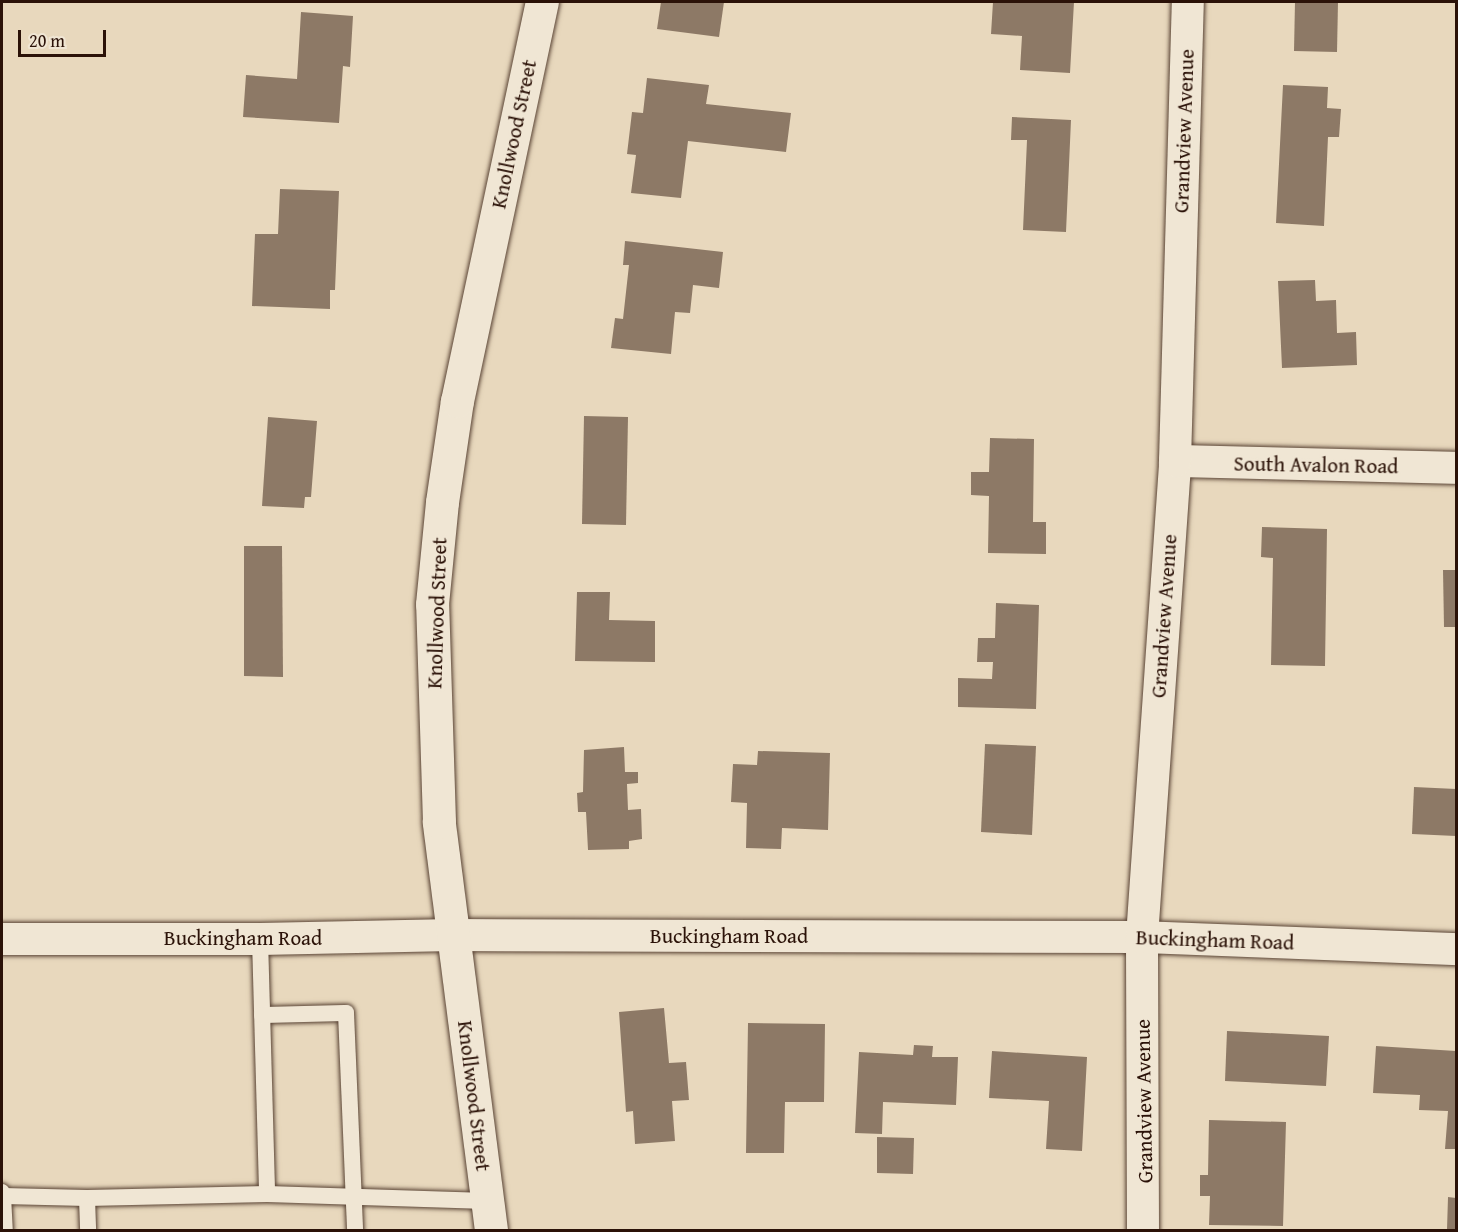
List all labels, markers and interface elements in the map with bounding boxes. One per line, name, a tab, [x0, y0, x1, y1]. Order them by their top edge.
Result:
scale bar	[21, 18, 110, 56]
text: 20 m	[29, 27, 65, 54]
street label: Grandview Avenue	[1169, 49, 1199, 213]
street label: Knollwood Street	[486, 57, 542, 211]
street label: South Avalon Road	[1233, 451, 1399, 479]
street label: Grandview Avenue	[1146, 533, 1182, 699]
street label: Knollwood Street	[422, 537, 452, 689]
street label: Buckingham Road	[650, 923, 808, 949]
street label: Buckingham Road	[164, 925, 322, 951]
street label: Buckingham Road	[1135, 925, 1295, 955]
street label: Knollwood Street	[452, 1019, 496, 1173]
street label: Grandview Avenue	[1130, 1019, 1158, 1183]

